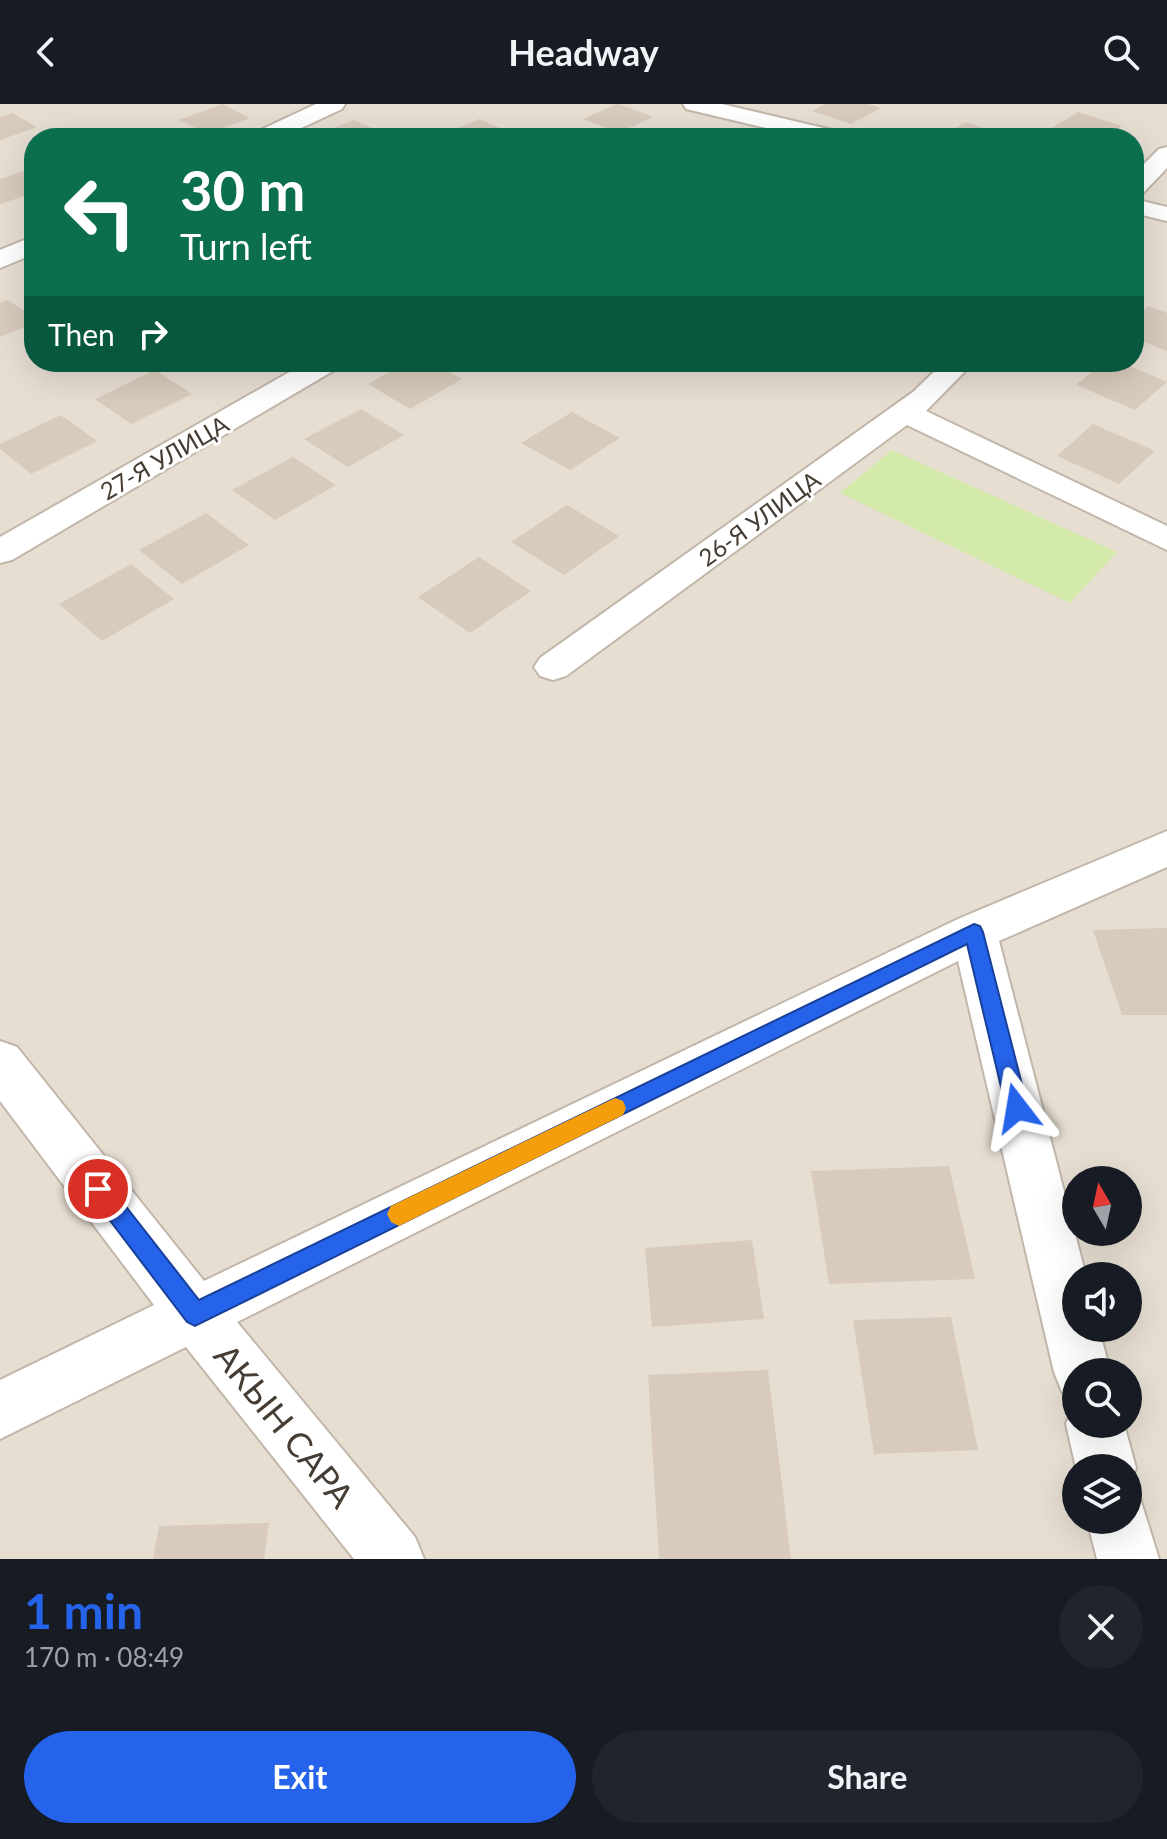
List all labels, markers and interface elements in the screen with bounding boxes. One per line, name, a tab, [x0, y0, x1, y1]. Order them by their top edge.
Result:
icon: back	[24, 30, 68, 74]
text: Headway	[508, 30, 659, 74]
icon: search	[1099, 30, 1143, 74]
text: 30 m	[180, 156, 305, 223]
icon: left	[48, 160, 152, 264]
text: Turn left	[180, 224, 312, 268]
icon: right	[131, 312, 175, 356]
text: Then	[48, 316, 115, 352]
street label: 27-Я УЛИЦА	[95, 408, 234, 505]
street label: 26-Я УЛИЦА	[693, 464, 826, 572]
position arrow	[975, 1066, 1059, 1150]
pin	[64, 1155, 132, 1223]
north arrow	[1062, 1166, 1142, 1246]
map controls	[1062, 1166, 1142, 1534]
icon: arrive	[76, 1167, 120, 1211]
button: sound	[1062, 1262, 1142, 1342]
street label: АКЫН САРА	[207, 1335, 363, 1515]
button: search	[1062, 1358, 1142, 1438]
button: layers	[1062, 1454, 1142, 1534]
text: 1 min	[24, 1582, 143, 1639]
button: close	[1059, 1585, 1143, 1669]
text: 170 m · 08:49	[24, 1641, 184, 1673]
button: Exit	[24, 1731, 576, 1823]
button: Share	[592, 1731, 1143, 1823]

